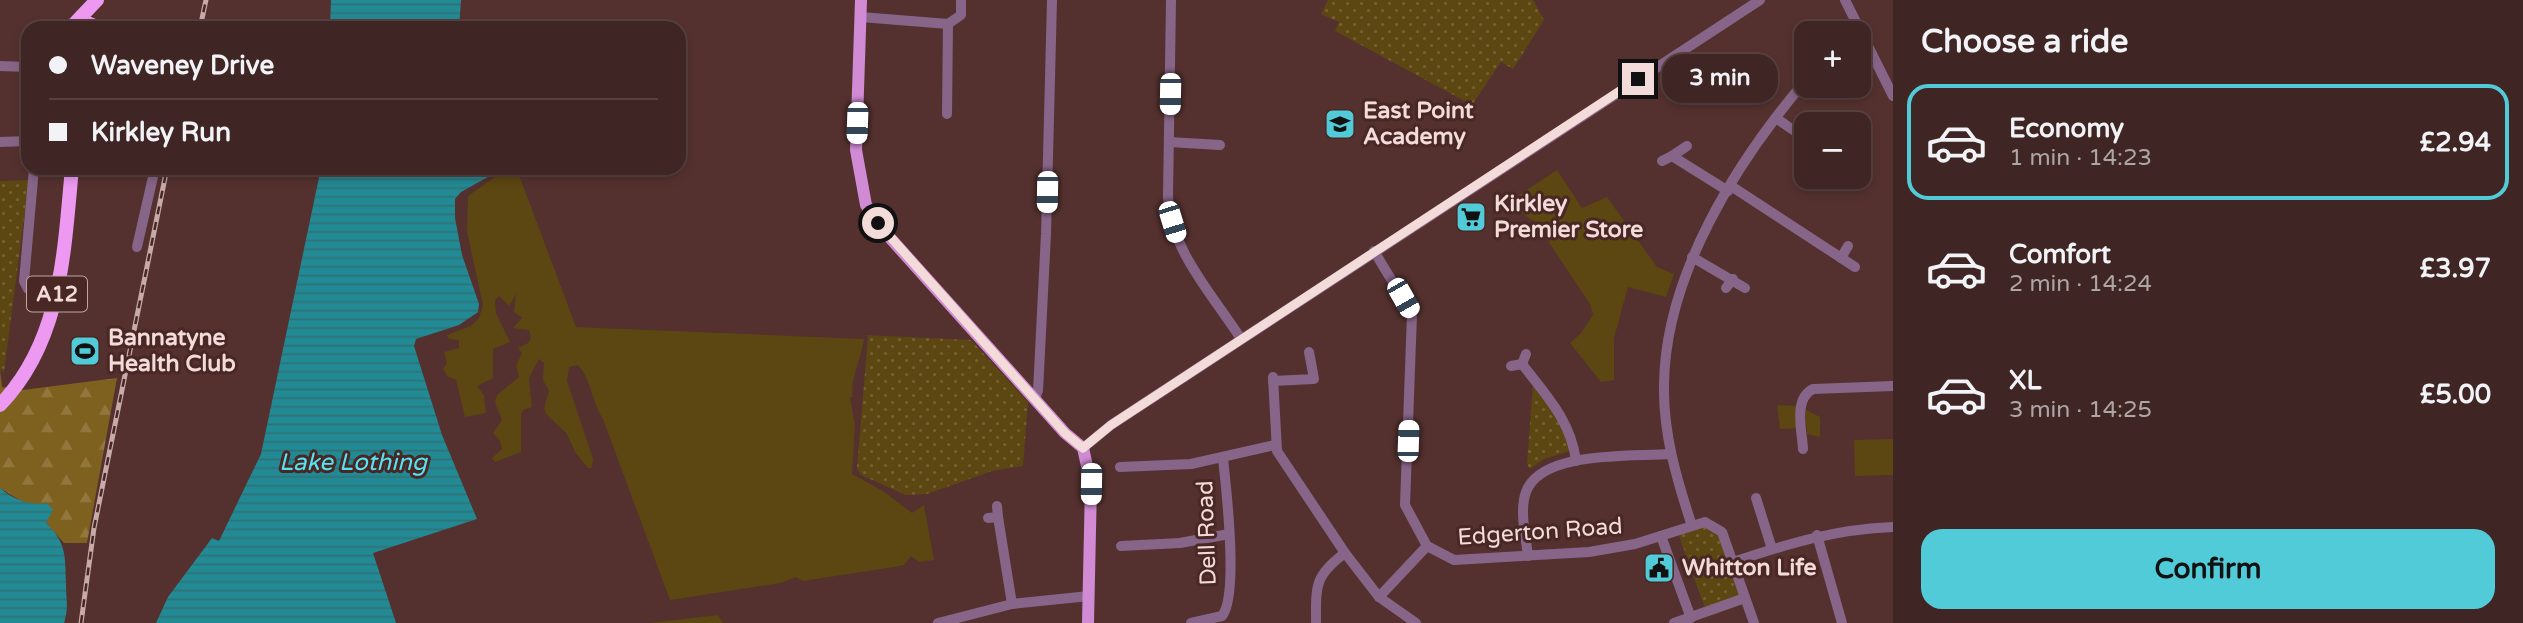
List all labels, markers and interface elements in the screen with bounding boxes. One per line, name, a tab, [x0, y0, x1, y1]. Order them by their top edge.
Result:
map controls	[1794, 21, 1871, 189]
button: +	[1794, 21, 1871, 98]
text: Choose a ride	[1921, 23, 2128, 61]
text: Waveney Drive	[91, 50, 274, 81]
callout: 3 min	[1662, 55, 1778, 104]
route end	[1622, 63, 1654, 95]
text: 3 min	[1689, 64, 1751, 92]
car	[1160, 73, 1181, 115]
place label: East Point Academy	[1363, 97, 1474, 151]
car	[846, 102, 869, 144]
school or university icon: East Point Academy	[1323, 107, 1357, 141]
icon: car	[1925, 111, 1988, 174]
button: −	[1794, 112, 1871, 189]
text: Economy	[2009, 113, 2124, 144]
text: Kirkley Run	[91, 117, 231, 148]
text: £2.94	[2420, 127, 2491, 158]
text: 1 min · 14:23	[2009, 144, 2152, 172]
car	[1037, 171, 1058, 213]
place label: Kirkley Premier Store	[1494, 190, 1643, 244]
car	[1156, 199, 1189, 245]
supermarket icon: Kirkley Premier Store	[1454, 200, 1488, 234]
route start	[862, 207, 894, 239]
icon: car	[1925, 237, 1988, 300]
text: Comfort	[2009, 239, 2111, 270]
text: £3.97	[2420, 253, 2491, 284]
text: 2 min · 14:24	[2009, 270, 2152, 298]
car	[1384, 275, 1423, 321]
road number: A12	[27, 276, 87, 312]
place label: Bannatyne Health Club	[108, 324, 236, 378]
sports icon: Bannatyne Health Club	[68, 334, 102, 368]
icon: car	[1925, 363, 1988, 426]
text: XL	[2009, 365, 2041, 396]
text: £5.00	[2420, 379, 2491, 410]
text: 3 min · 14:25	[2009, 396, 2152, 424]
car	[1397, 420, 1420, 462]
water label: Lake Lothing	[279, 448, 429, 477]
car	[1081, 463, 1102, 505]
street label: Dell Road	[1191, 480, 1223, 586]
street label: Edgerton Road	[1456, 512, 1624, 552]
button: Confirm	[1921, 529, 2495, 609]
public building icon: Whitton Life	[1642, 551, 1676, 585]
place label: Whitton Life	[1682, 554, 1816, 582]

